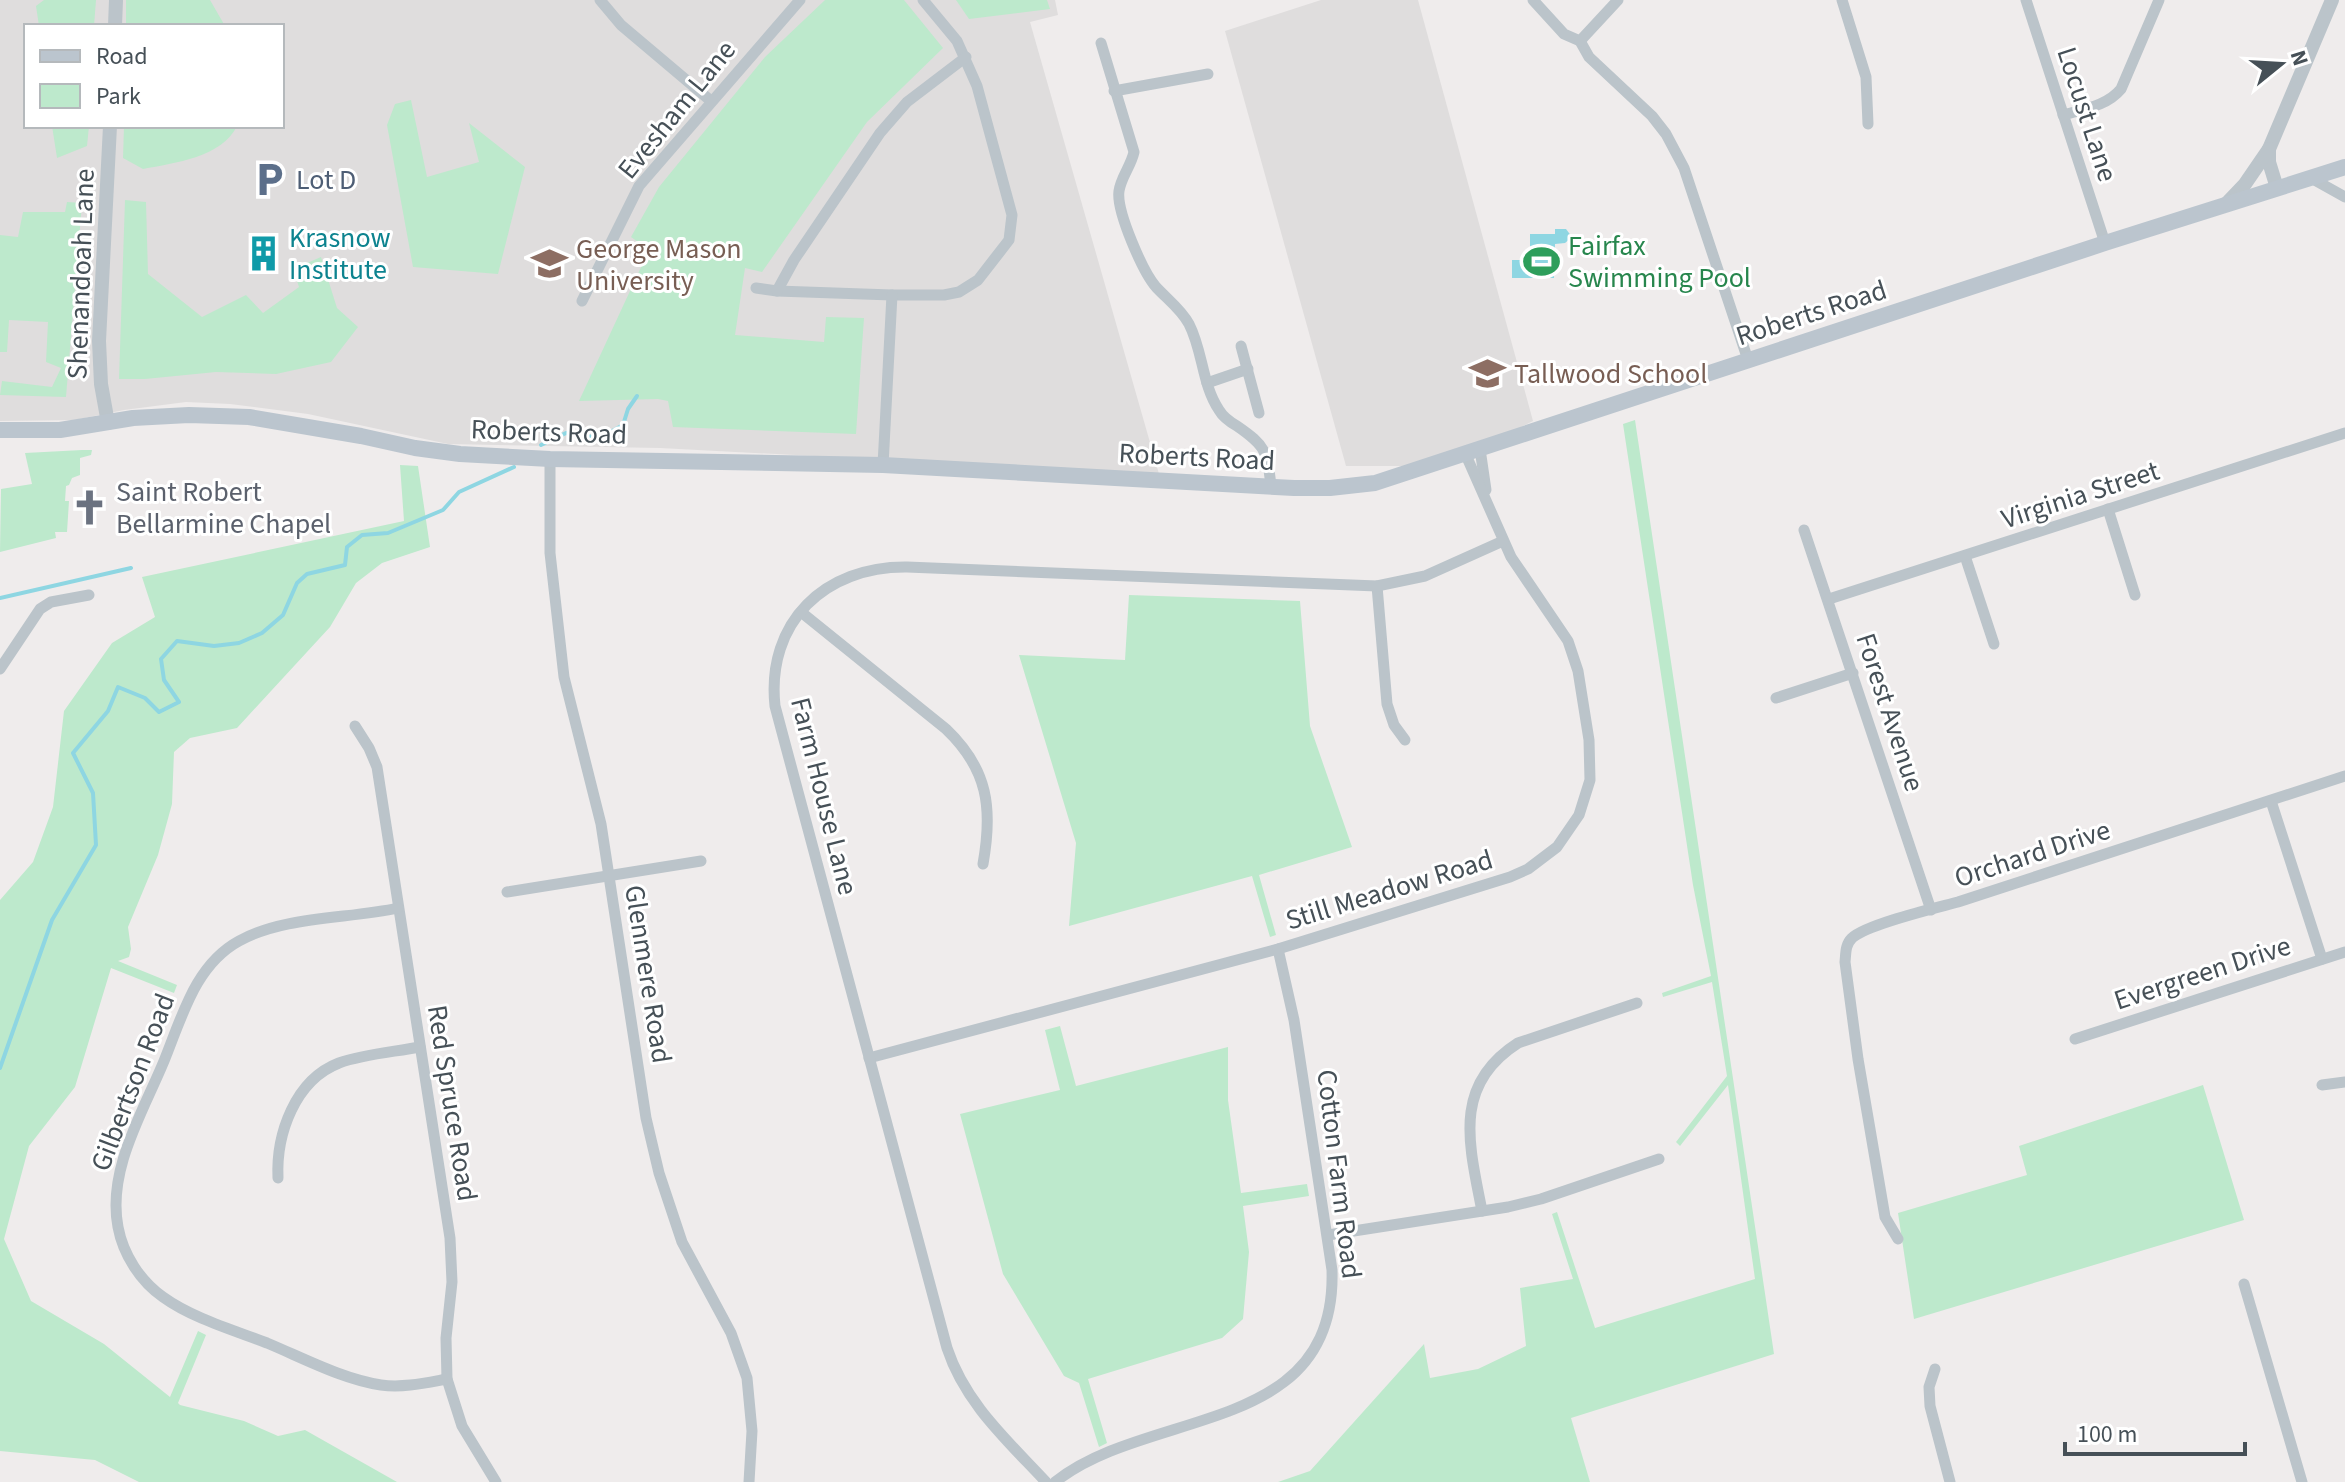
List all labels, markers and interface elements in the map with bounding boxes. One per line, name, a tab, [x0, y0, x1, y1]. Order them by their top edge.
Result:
legend	[24, 24, 284, 128]
north arrow	[2241, 24, 2321, 104]
street label: Evesham Lane	[608, 32, 745, 188]
text: Road	[96, 39, 148, 74]
street label: Locust Lane	[2046, 42, 2128, 187]
text: N	[2282, 46, 2317, 70]
text: Park	[96, 79, 141, 114]
parking icon: Lot D	[251, 160, 289, 198]
place label: Lot D	[296, 160, 356, 200]
street label: Shenandoah Lane	[57, 168, 105, 380]
place label: Krasnow Institute	[289, 218, 391, 290]
place label: Fairfax Swimming Pool	[1568, 226, 1751, 298]
place label: George Mason University	[576, 229, 742, 301]
building icon: Krasnow Institute	[244, 234, 282, 272]
sports icon: Fairfax Swimming Pool	[1523, 242, 1561, 280]
school or university icon: George Mason University	[531, 245, 569, 283]
street label: Roberts Road	[1731, 270, 1892, 356]
school or university icon: Tallwood School	[1469, 354, 1507, 392]
place label: Tallwood School	[1514, 354, 1707, 394]
street label: Roberts Road	[470, 409, 628, 455]
street label: Roberts Road	[1118, 433, 1276, 481]
street label: Virginia Street	[1996, 450, 2165, 539]
place label: Saint Robert Bellarmine Chapel	[116, 472, 331, 544]
church icon: Saint Robert Bellarmine Chapel	[71, 488, 109, 526]
street label: Forest Avenue	[1846, 628, 1934, 797]
street label: Farm House Lane	[780, 693, 868, 899]
street label: Orchard Drive	[1949, 810, 2115, 898]
street label: Still Meadow Road	[1281, 839, 1498, 941]
street label: Glenmere Road	[614, 882, 682, 1066]
street label: Evergreen Drive	[2109, 926, 2296, 1020]
street label: Gilbertson Road	[81, 988, 185, 1177]
street label: Red Spruce Road	[417, 1002, 487, 1204]
street label: Cotton Farm Road	[1306, 1067, 1372, 1281]
scale bar	[2065, 1406, 2245, 1456]
text: 100 m	[2077, 1417, 2137, 1452]

